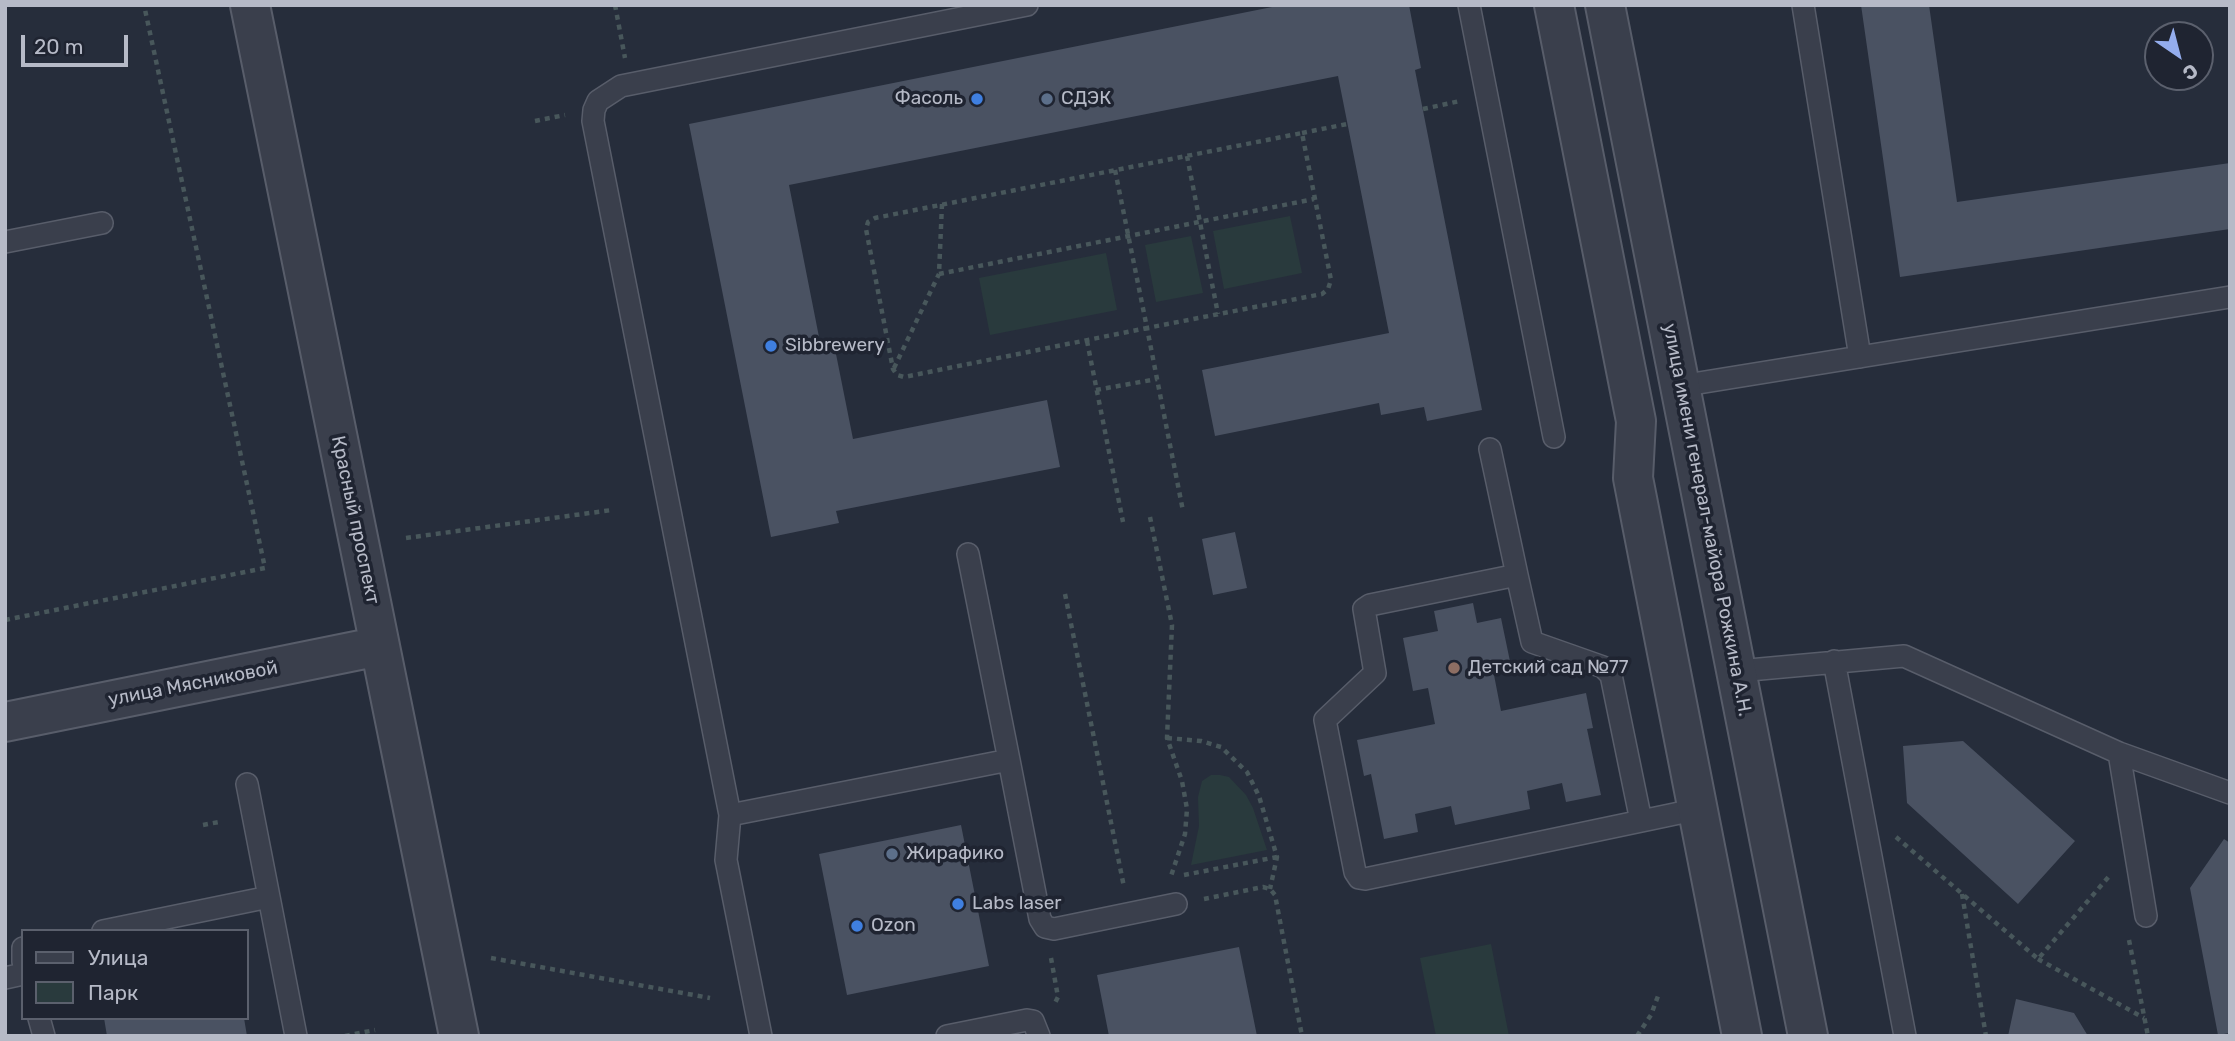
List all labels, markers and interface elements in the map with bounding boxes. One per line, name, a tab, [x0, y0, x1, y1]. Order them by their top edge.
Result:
scale bar	[24, 21, 131, 65]
north arrow	[2144, 21, 2214, 91]
text: 20 m	[34, 34, 83, 59]
text: С	[2178, 59, 2202, 85]
place label: Фасоль	[894, 88, 963, 110]
place label: СДЭК	[1061, 88, 1111, 110]
marker: Фасоль	[969, 91, 985, 107]
marker: СДЭК	[1039, 91, 1055, 107]
street label: улица имени генерал-майора Рожкина А.Н.	[1658, 322, 1756, 718]
place label: Sibbrewery	[785, 335, 885, 357]
marker: Sibbrewery	[763, 338, 779, 354]
street label: Красный проспект	[326, 434, 384, 606]
street label: улица Мясниковой	[106, 656, 280, 712]
place label: Детский сад №77	[1468, 657, 1628, 679]
marker: Детский сад №77	[1446, 660, 1462, 676]
place label: Жирафико	[906, 843, 1004, 865]
marker: Жирафико	[884, 846, 900, 862]
place label: Labs laser	[972, 893, 1061, 915]
marker: Labs laser	[950, 896, 966, 912]
place label: Ozon	[871, 915, 916, 937]
marker: Ozon	[849, 918, 865, 934]
legend	[21, 929, 248, 1020]
text: Улица	[88, 945, 148, 970]
text: Парк	[88, 980, 138, 1005]

